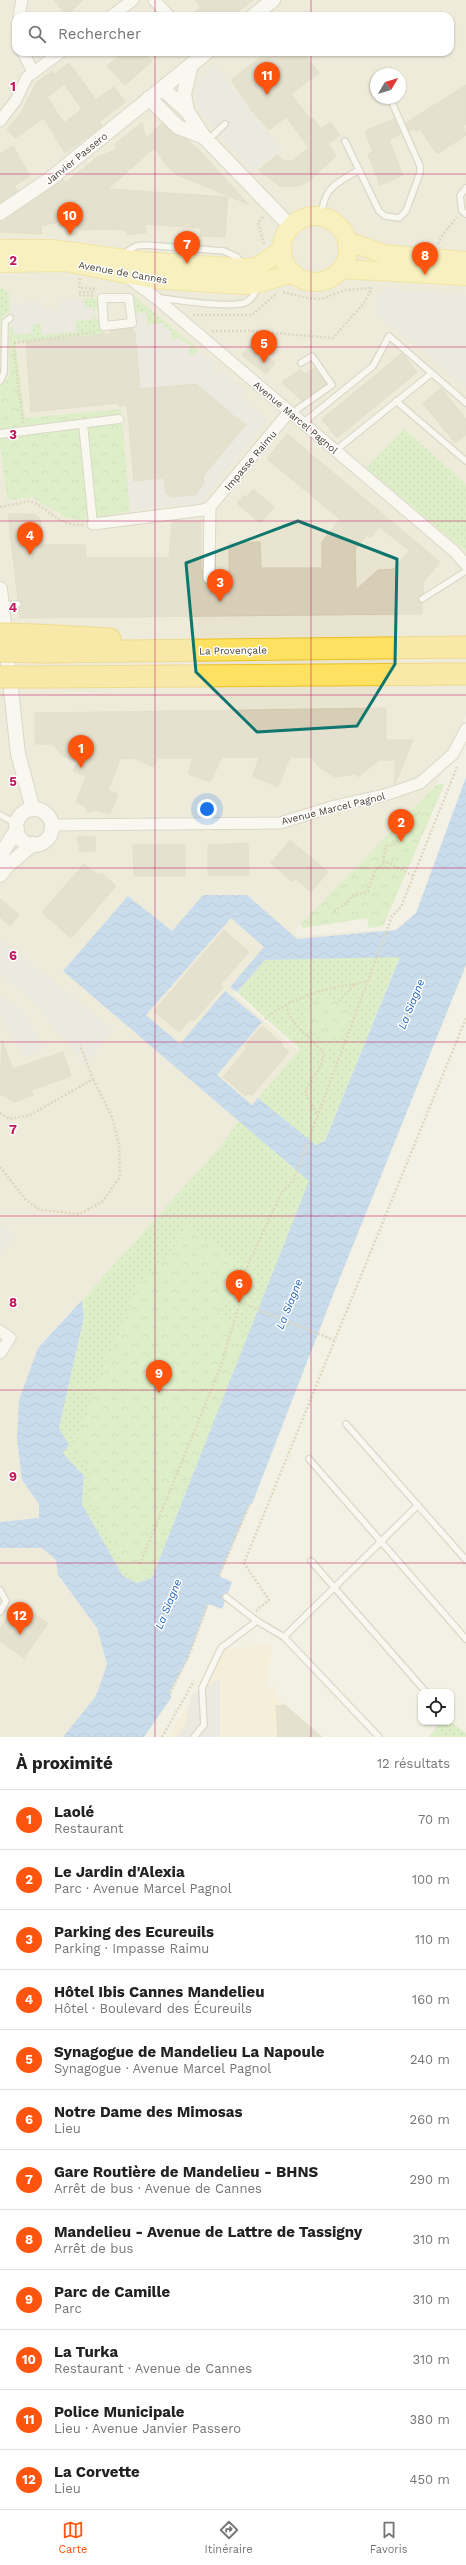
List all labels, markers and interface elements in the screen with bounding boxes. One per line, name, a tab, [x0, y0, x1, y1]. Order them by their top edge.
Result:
search box	[12, 12, 454, 56]
icon: search	[26, 23, 48, 45]
text: Rechercher	[58, 25, 141, 43]
pin: 11	[254, 62, 280, 95]
north arrow	[370, 68, 406, 104]
text: 1	[10, 79, 16, 94]
street label: Janvier Passero	[43, 130, 109, 187]
pin: 10	[57, 202, 83, 235]
pin: 7	[174, 231, 200, 264]
pin: 8	[412, 242, 438, 275]
text: 2	[9, 253, 17, 268]
street label: Avenue de Cannes	[78, 259, 168, 286]
pin: 5	[251, 330, 277, 363]
street label: Avenue Marcel Pagnol	[251, 379, 340, 456]
text: 3	[9, 427, 17, 442]
street label: Impasse Raimu	[222, 428, 279, 492]
pin: 4	[17, 522, 43, 555]
pin: 3	[207, 569, 233, 602]
text: 4	[9, 600, 18, 615]
street label: La Provençale	[199, 644, 267, 657]
pin: 1	[68, 735, 94, 768]
text: 5	[9, 774, 17, 789]
street label: Avenue Marcel Pagnol	[280, 790, 386, 827]
your location	[197, 799, 217, 819]
pin: 2	[388, 809, 414, 842]
text: 6	[9, 948, 17, 963]
water label: La Siagne	[396, 977, 427, 1031]
text: 7	[9, 1122, 17, 1137]
pin: 6	[226, 1270, 252, 1303]
water label: La Siagne	[274, 1277, 305, 1331]
text: 8	[9, 1295, 17, 1310]
pin: 9	[146, 1360, 172, 1393]
text: 9	[9, 1469, 17, 1484]
water label: La Siagne	[153, 1577, 184, 1631]
pin: 12	[7, 1602, 33, 1635]
map controls	[418, 1689, 454, 1725]
button: locate	[418, 1689, 454, 1725]
text: À proximité	[16, 1753, 113, 1773]
text: 12 résultats	[377, 1756, 450, 1771]
text: Laolé	[54, 1803, 94, 1821]
text: 1	[26, 1812, 32, 1827]
text: 70 m	[418, 1812, 450, 1827]
text: Restaurant	[54, 1821, 124, 1836]
text: Le Jardin d'Alexia	[54, 1863, 185, 1881]
text: 2	[25, 1872, 33, 1887]
text: 100 m	[412, 1872, 450, 1887]
text: Parc · Avenue Marcel Pagnol	[54, 1881, 232, 1896]
text: Parking des Ecureuils	[54, 1923, 214, 1941]
text: 3	[25, 1932, 33, 1947]
text: 110 m	[415, 1932, 450, 1947]
text: Parking · Impasse Raimu	[54, 1941, 209, 1956]
text: Hôtel Ibis Cannes Mandelieu	[54, 1983, 264, 2001]
text: 4	[25, 1992, 33, 2007]
text: 160 m	[412, 1992, 450, 2007]
text: Hôtel · Boulevard des Écureuils	[54, 2001, 252, 2016]
text: Synagogue de Mandelieu La Napoule	[54, 2043, 324, 2061]
text: 5	[25, 2052, 33, 2067]
text: 240 m	[410, 2052, 450, 2067]
text: Synagogue · Avenue Marcel Pagnol	[54, 2061, 271, 2076]
text: Notre Dame des Mimosas	[54, 2103, 243, 2121]
text: 6	[25, 2112, 33, 2127]
text: 260 m	[410, 2112, 450, 2127]
text: Lieu	[54, 2121, 81, 2136]
text: Gare Routière de Mandelieu - BHNS	[54, 2163, 318, 2181]
text: 7	[25, 2172, 33, 2187]
text: 290 m	[409, 2172, 450, 2187]
text: Arrêt de bus · Avenue de Cannes	[54, 2181, 262, 2196]
text: Mandelieu - Avenue de Lattre de Tassigny	[54, 2223, 362, 2241]
text: 8	[25, 2232, 33, 2247]
text: 310 m	[412, 2232, 450, 2247]
text: Arrêt de bus	[54, 2241, 133, 2256]
text: Parc de Camille	[54, 2283, 170, 2301]
text: 9	[25, 2292, 33, 2307]
text: 310 m	[412, 2292, 450, 2307]
text: Parc	[54, 2301, 82, 2316]
text: La Turka	[54, 2343, 118, 2361]
text: 10	[22, 2352, 36, 2367]
text: 310 m	[412, 2352, 450, 2367]
text: Restaurant · Avenue de Cannes	[54, 2361, 252, 2376]
text: Police Municipale	[54, 2403, 185, 2421]
text: 11	[23, 2412, 35, 2427]
text: 380 m	[410, 2412, 450, 2427]
text: Lieu · Avenue Janvier Passero	[54, 2421, 241, 2436]
text: La Corvette	[54, 2463, 140, 2481]
text: 12	[22, 2472, 36, 2487]
text: 450 m	[410, 2472, 450, 2487]
text: Lieu	[54, 2481, 81, 2496]
tab: Carte	[59, 2519, 87, 2556]
tab: Itinéraire	[205, 2519, 253, 2556]
tab: Favoris	[370, 2519, 407, 2556]

